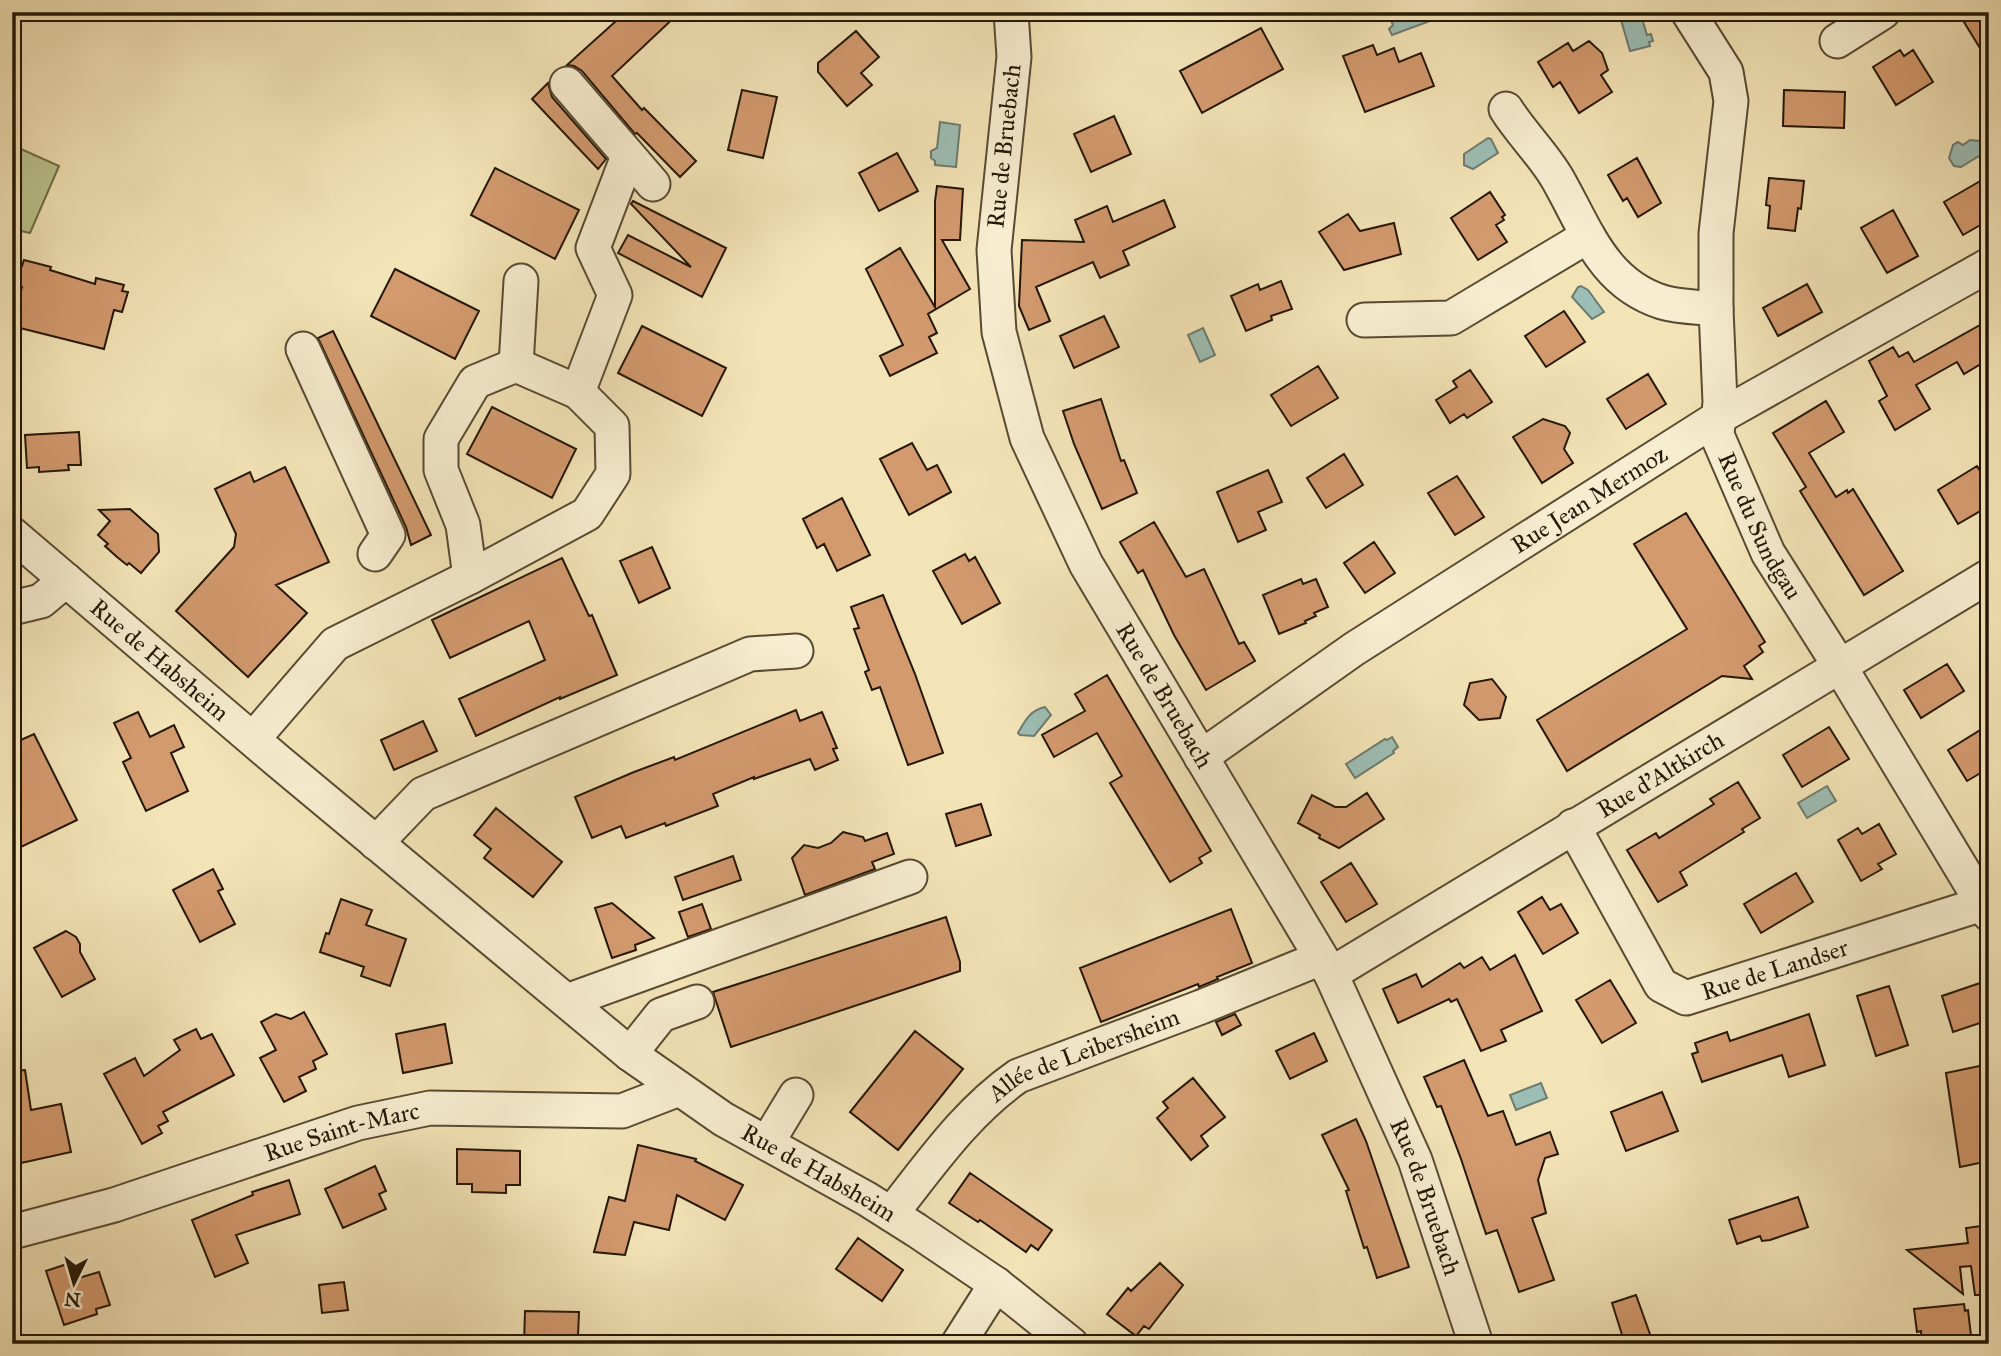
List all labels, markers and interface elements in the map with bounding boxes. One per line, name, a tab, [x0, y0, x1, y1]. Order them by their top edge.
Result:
street label: Rue de Bruebach	[980, 63, 1028, 229]
street label: Rue Jean Mermoz	[1506, 439, 1673, 560]
street label: Rue du Sundgau	[1711, 448, 1809, 605]
street label: Rue de Habsheim	[84, 592, 235, 728]
street label: Rue de Bruebach	[1109, 617, 1220, 774]
street label: Rue d'Altkirch	[1592, 725, 1729, 825]
street label: Rue de Landser	[1697, 932, 1852, 1007]
street label: Allée de Leibersheim	[981, 1002, 1184, 1109]
street label: Rue Saint-Marc	[260, 1096, 422, 1168]
street label: Rue de Bruebach	[1383, 1114, 1467, 1279]
street label: Rue de Habsheim	[736, 1117, 902, 1229]
north arrow	[38, 1248, 108, 1318]
text: N	[64, 1287, 82, 1312]

